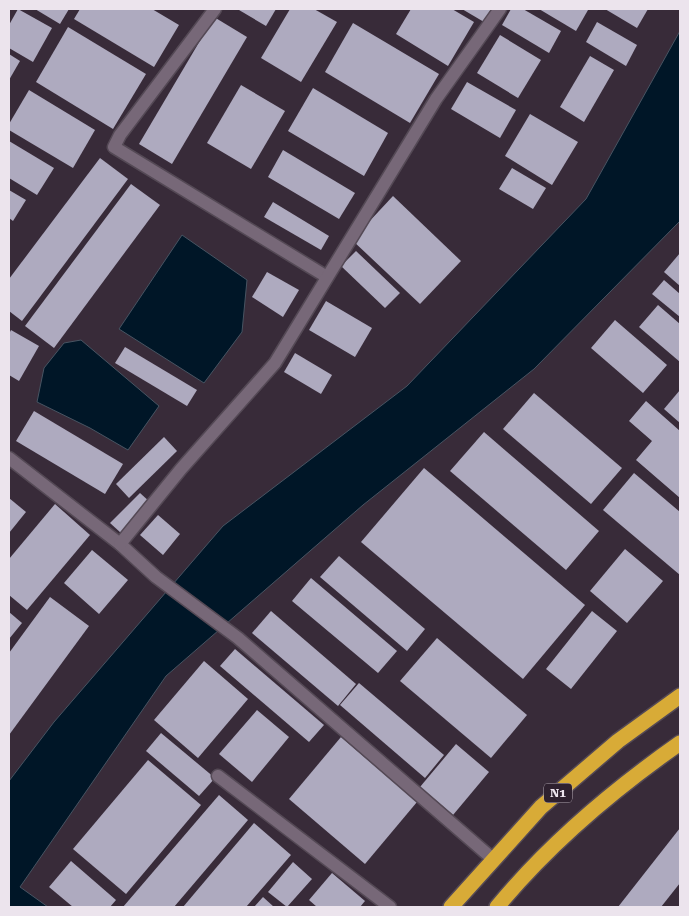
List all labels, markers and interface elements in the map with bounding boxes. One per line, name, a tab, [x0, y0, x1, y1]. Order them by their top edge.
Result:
road number: N1	[544, 784, 572, 802]

